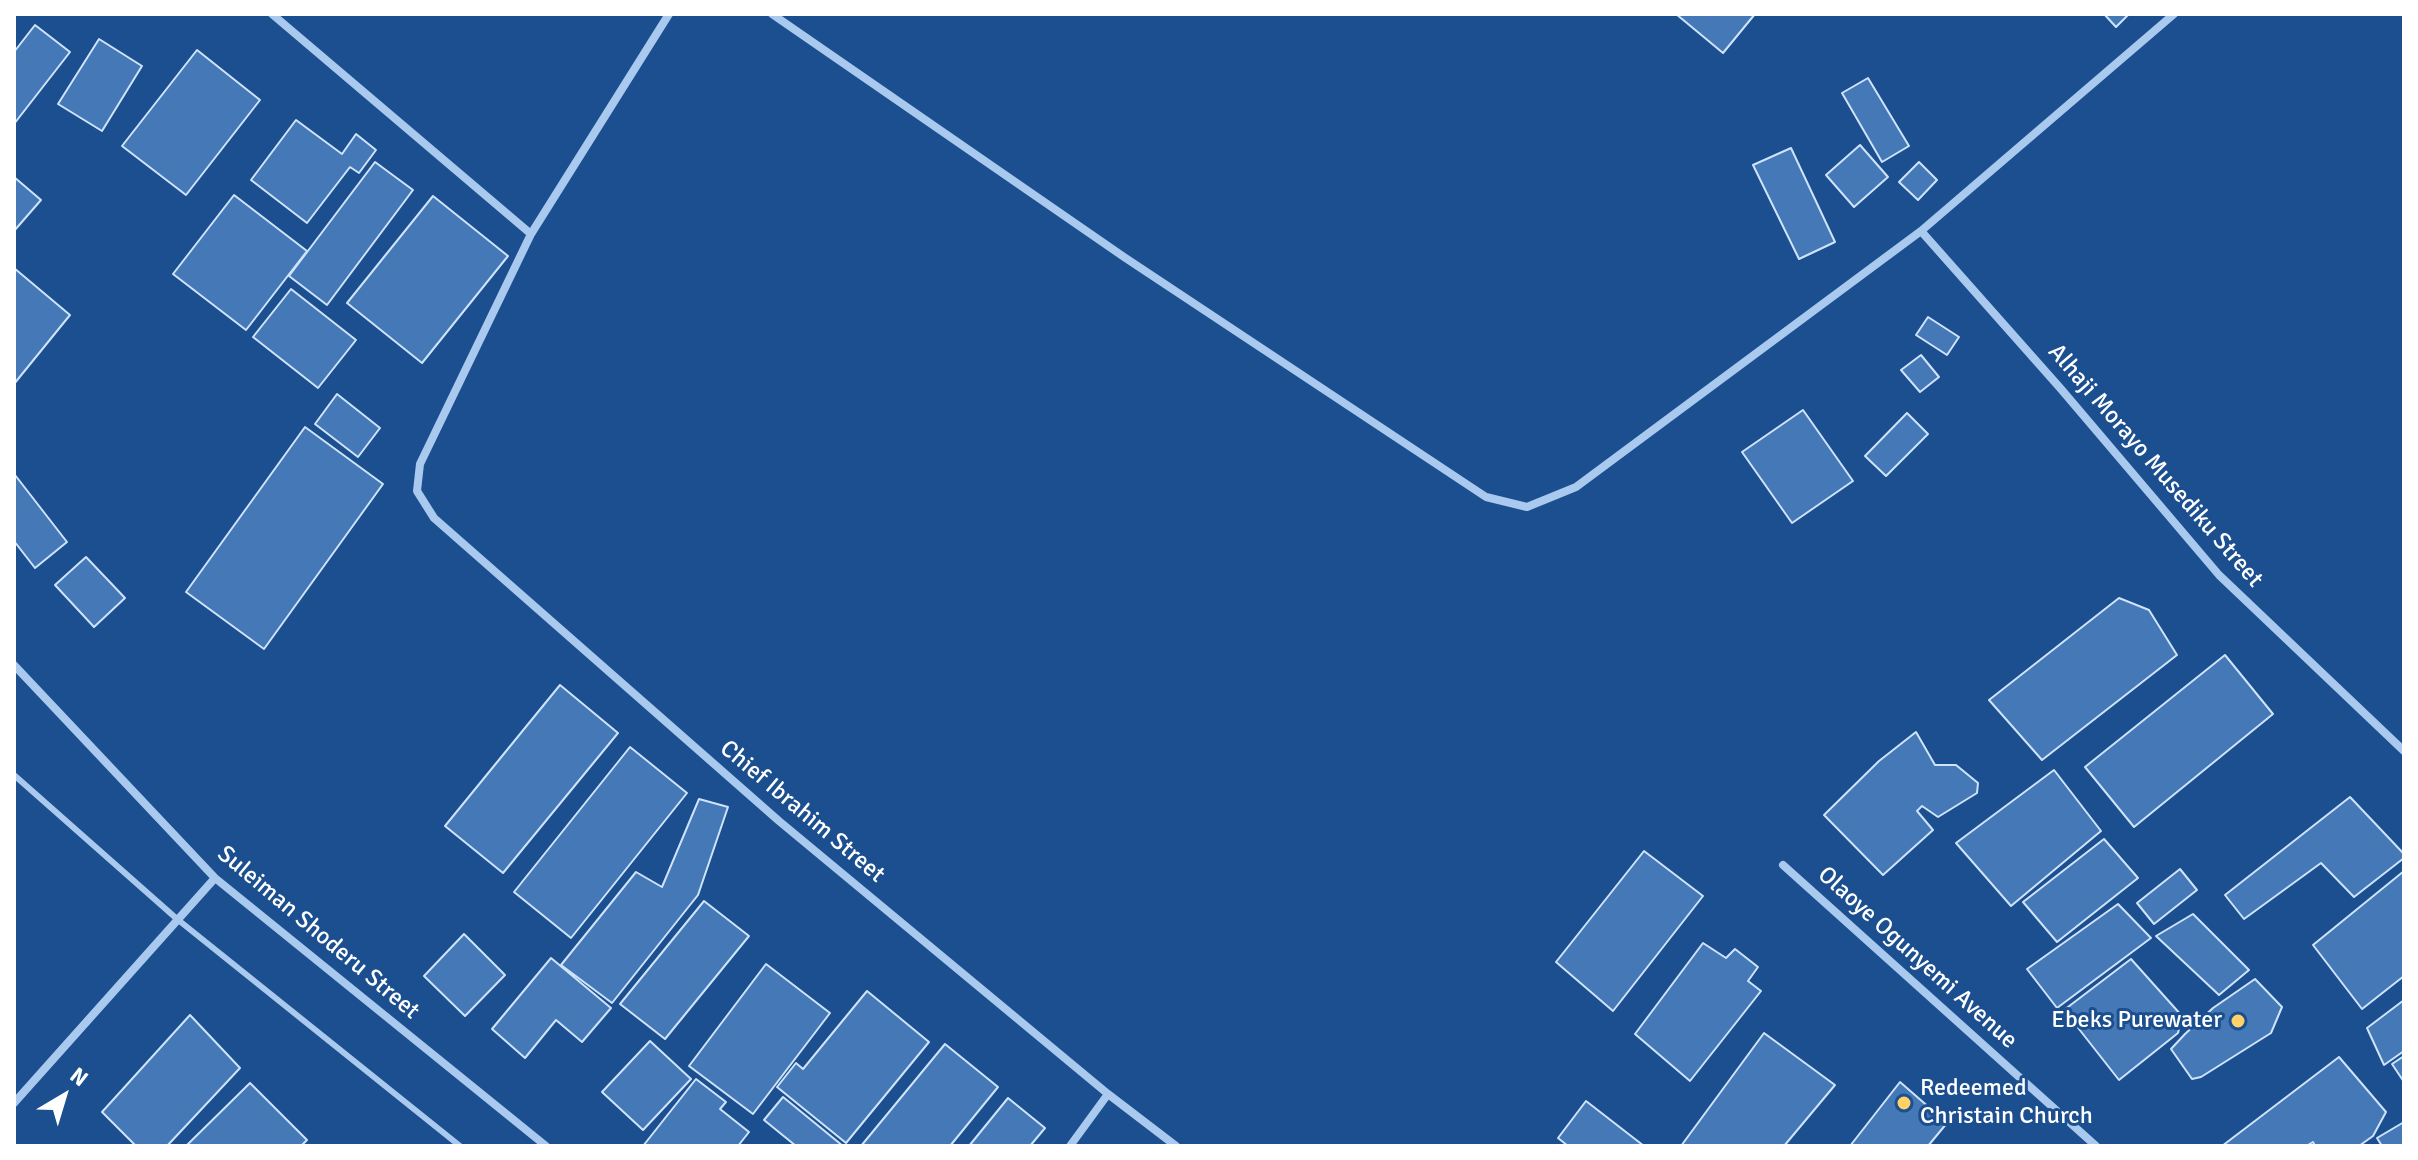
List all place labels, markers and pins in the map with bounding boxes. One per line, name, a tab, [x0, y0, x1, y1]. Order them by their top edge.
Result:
place label: Ebeks Purewater	[2051, 1007, 2222, 1035]
marker: Ebeks Purewater	[2229, 1012, 2247, 1030]
place label: Redeemed Christain Church	[1920, 1075, 2093, 1131]
marker: Redeemed Christain Church	[1895, 1094, 1913, 1112]

